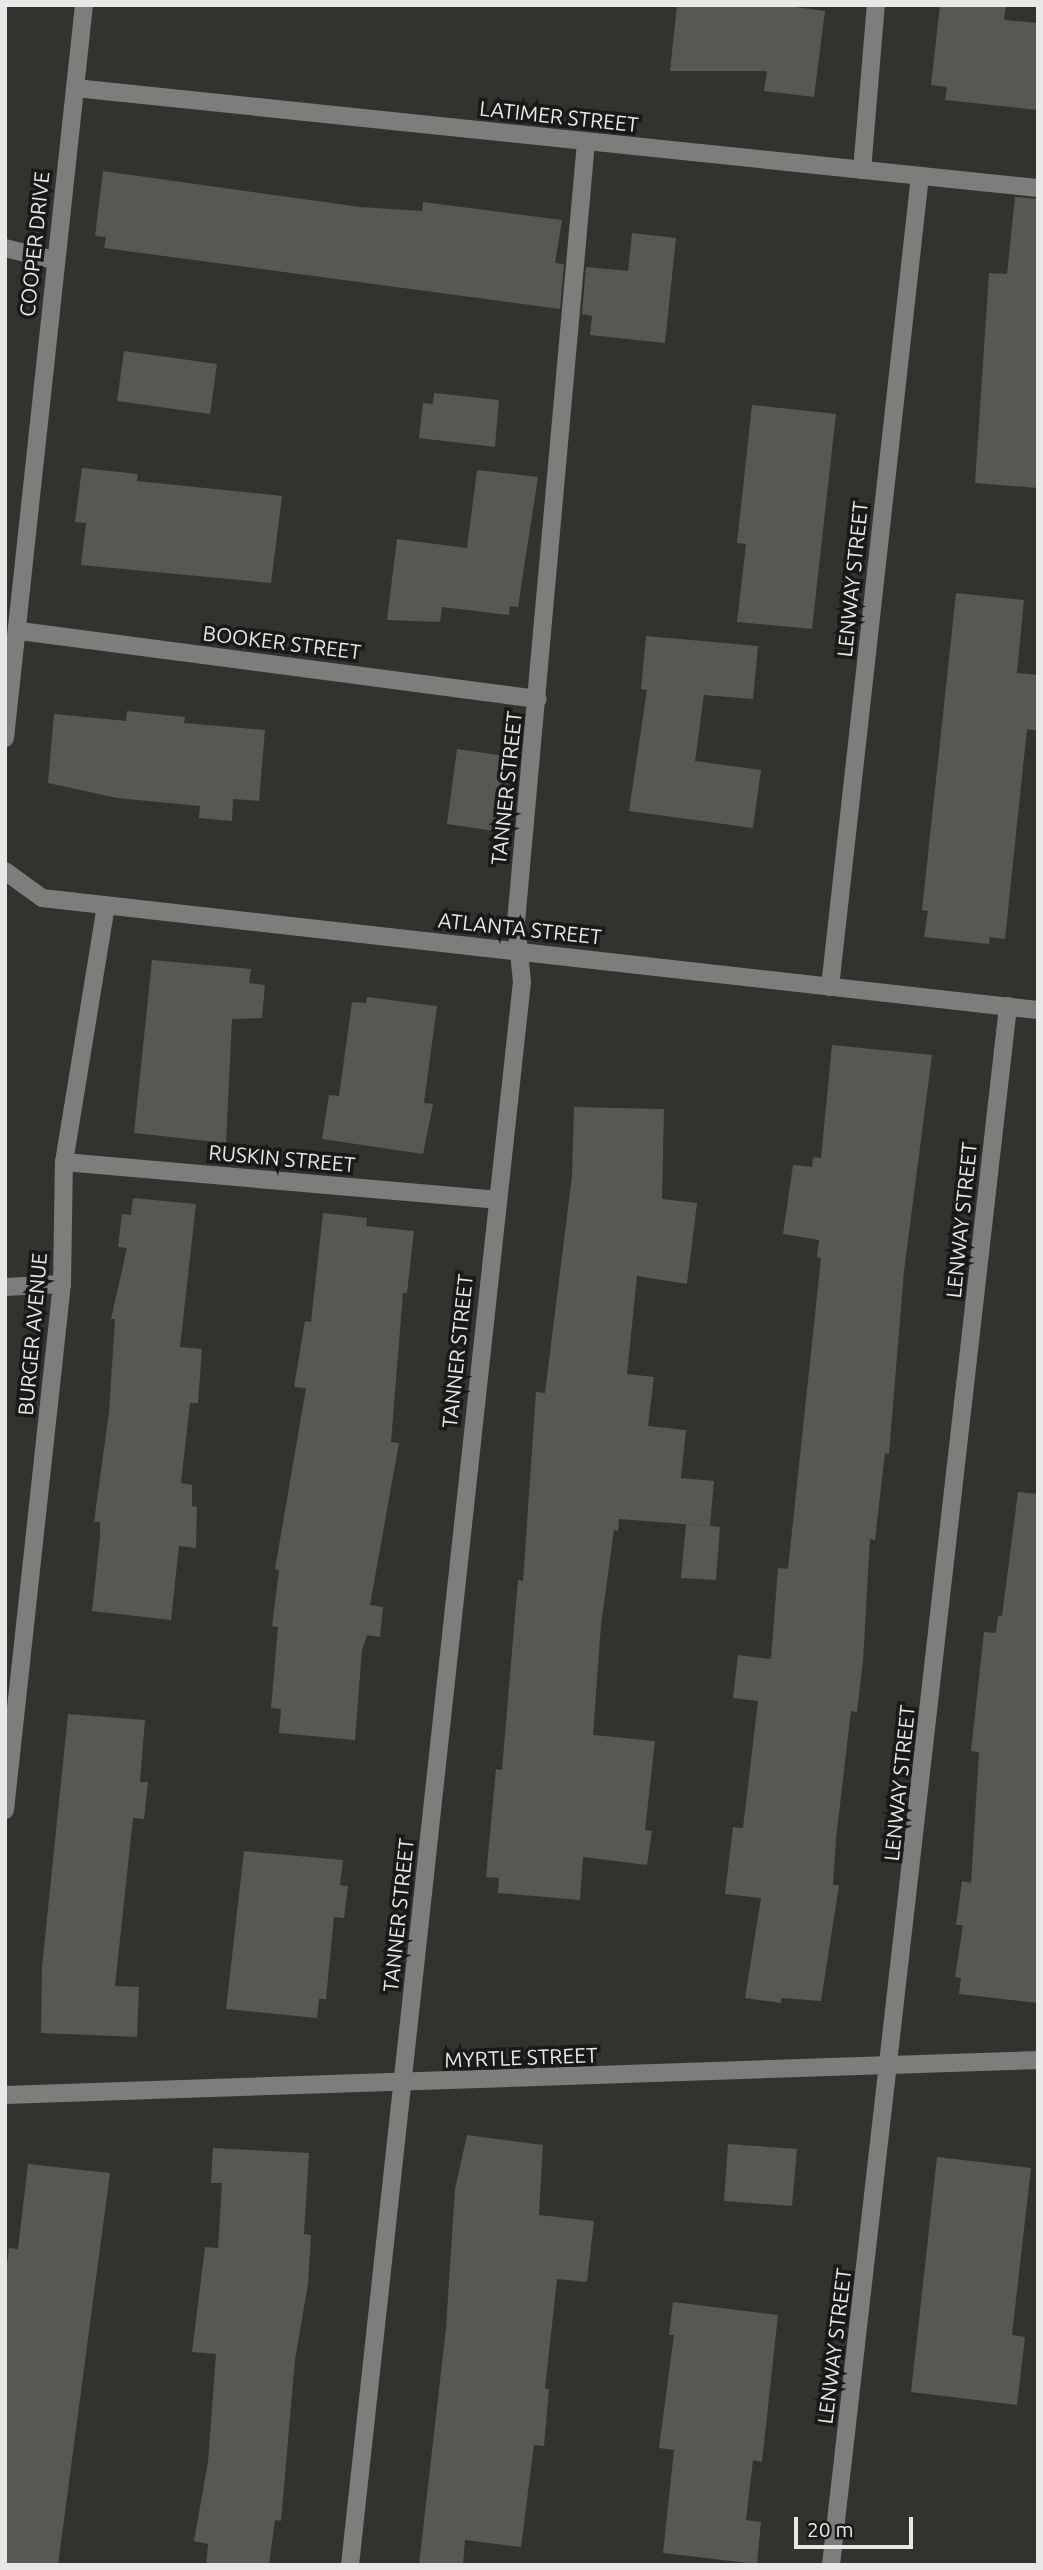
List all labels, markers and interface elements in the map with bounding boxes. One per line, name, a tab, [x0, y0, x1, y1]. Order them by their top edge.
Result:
street label: LATIMER STREET	[478, 95, 640, 137]
street label: COOPER DRIVE	[14, 170, 54, 318]
street label: LENWAY STREET	[831, 500, 873, 658]
street label: BOOKER STREET	[201, 620, 363, 664]
street label: TANNER STREET	[485, 710, 527, 866]
street label: ATLANTA STREET	[437, 907, 603, 949]
street label: RUSKIN STREET	[207, 1139, 357, 1177]
street label: LENWAY STREET	[940, 1141, 982, 1299]
street label: BURGER AVENUE	[12, 1252, 52, 1416]
street label: TANNER STREET	[436, 1273, 478, 1429]
street label: LENWAY STREET	[878, 1704, 920, 1862]
street label: TANNER STREET	[377, 1837, 419, 1993]
street label: MYRTLE STREET	[444, 2042, 598, 2072]
street label: LENWAY STREET	[812, 2267, 856, 2425]
scale bar	[798, 2504, 917, 2548]
text: 20 m	[807, 2517, 854, 2541]

